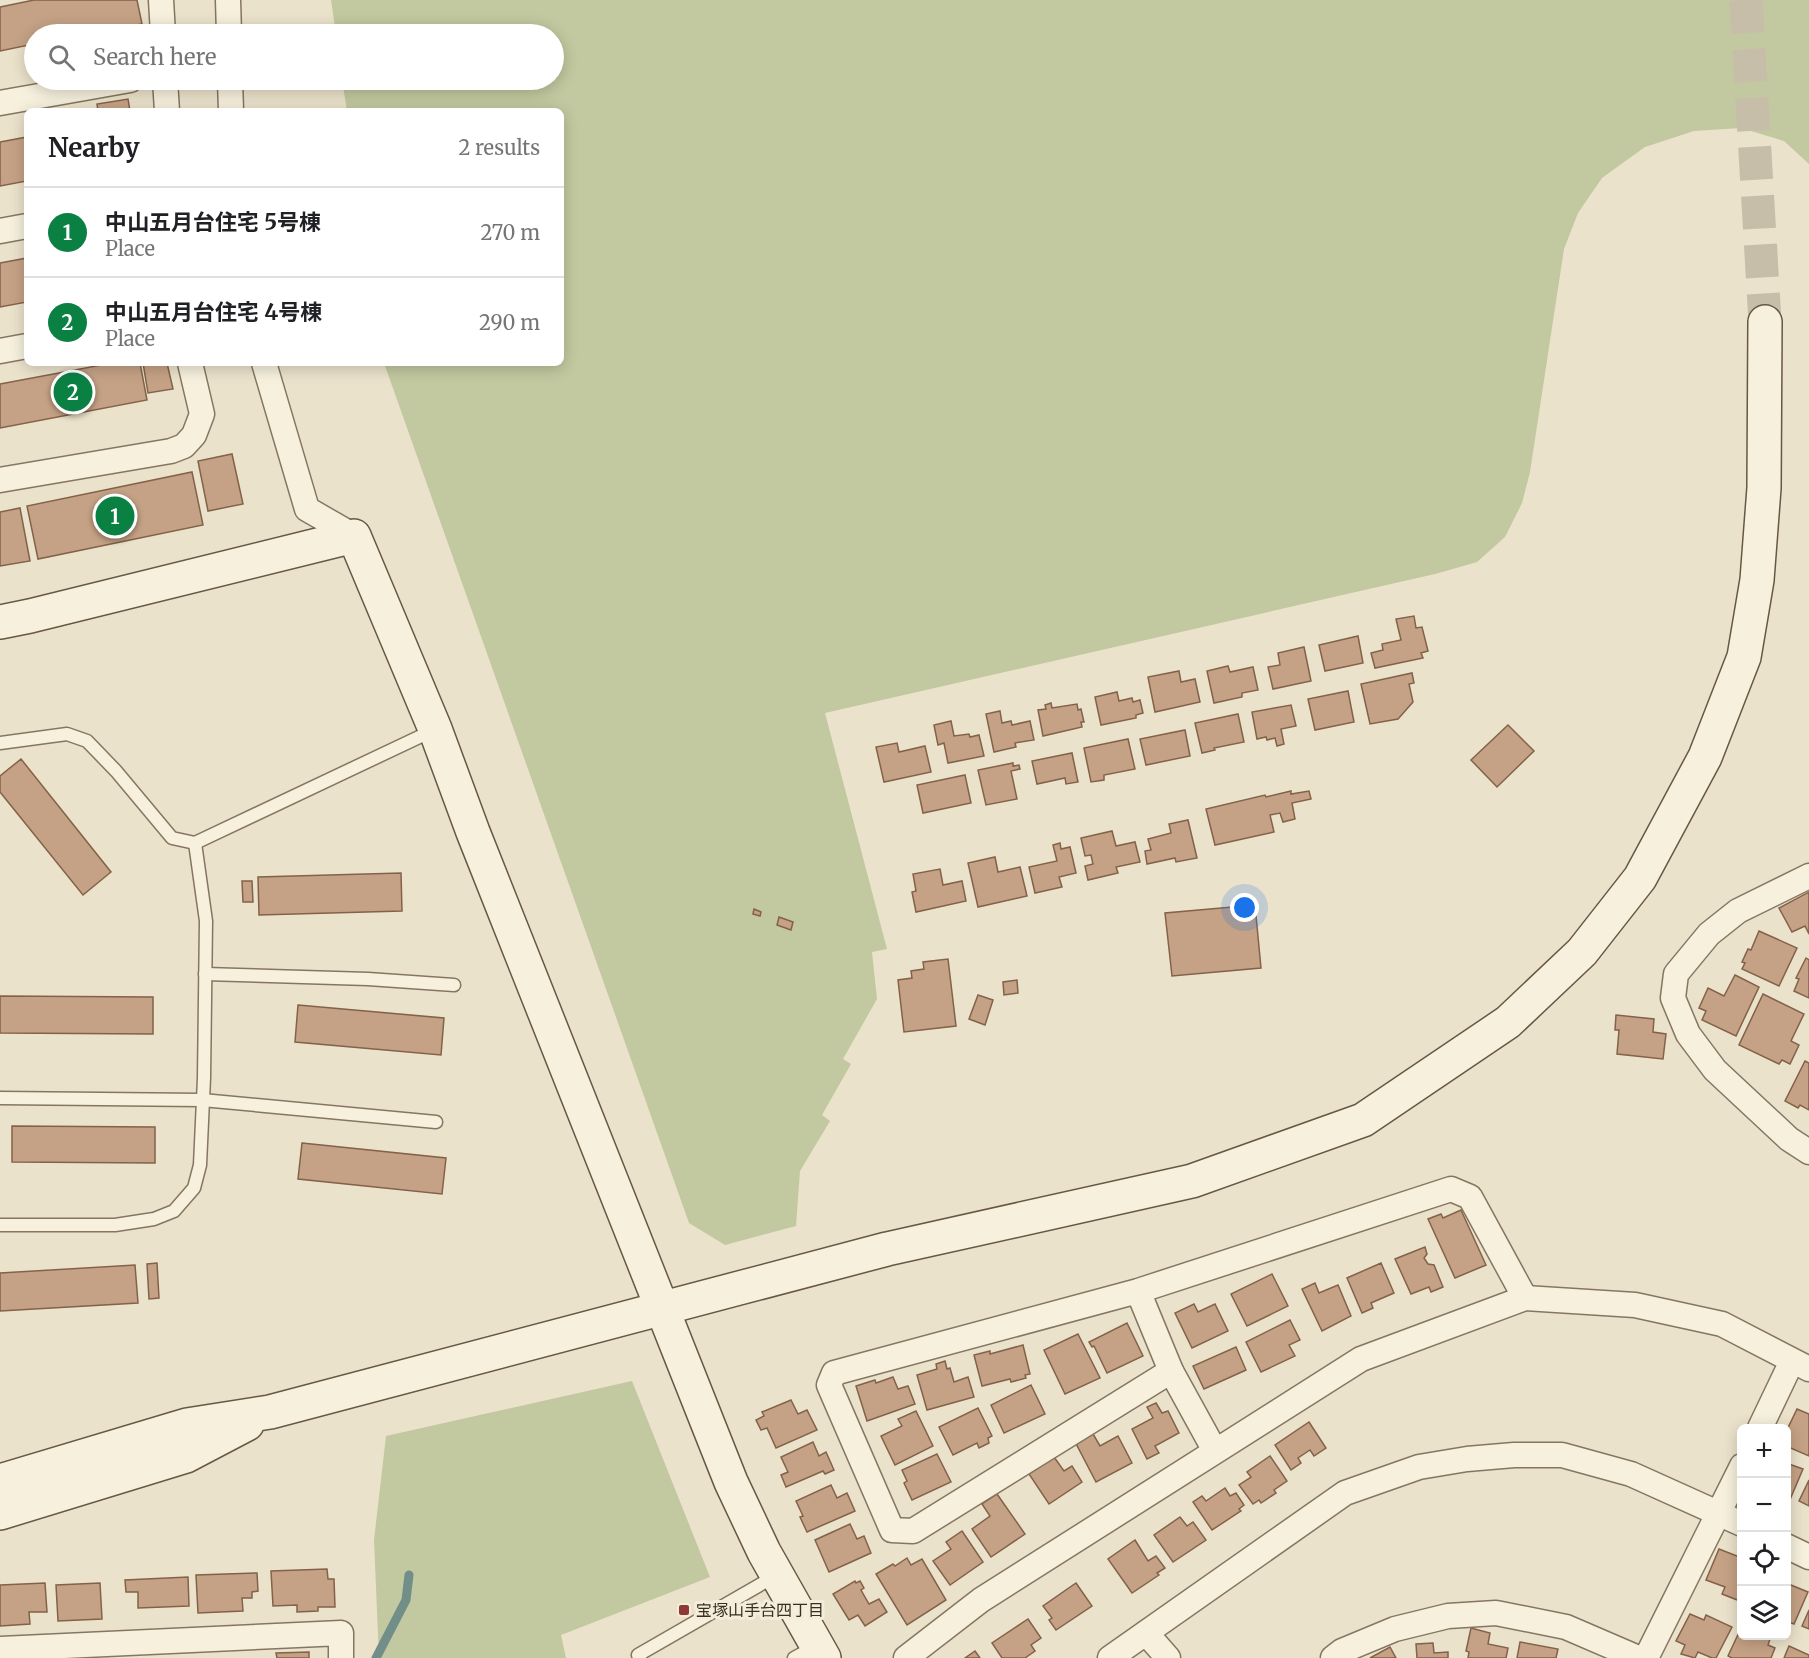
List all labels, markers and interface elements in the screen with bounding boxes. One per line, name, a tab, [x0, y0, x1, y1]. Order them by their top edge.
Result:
search box	[24, 24, 564, 90]
icon: search	[45, 41, 78, 74]
text: Search here	[93, 43, 216, 71]
text: Nearby	[48, 131, 140, 164]
text: 2 results	[458, 135, 540, 160]
text: 中山五月台住宅 5号棟	[105, 208, 321, 236]
text: 1	[63, 220, 72, 245]
text: 270 m	[480, 220, 540, 245]
text: Place	[105, 236, 155, 261]
text: 中山五月台住宅 4号棟	[105, 298, 322, 326]
text: 2	[62, 310, 73, 335]
text: 290 m	[479, 310, 540, 335]
text: Place	[105, 326, 155, 351]
pin: 2	[54, 370, 92, 414]
pin: 1	[96, 494, 134, 538]
your location	[1230, 893, 1259, 922]
map controls	[1737, 1424, 1791, 1640]
button: +	[1737, 1424, 1791, 1478]
button: −	[1737, 1478, 1791, 1532]
button: locate	[1737, 1532, 1791, 1586]
button: layers	[1737, 1586, 1791, 1640]
place label: 宝塚山手台四丁目	[696, 1600, 824, 1620]
marker: 宝塚山手台四丁目	[677, 1603, 691, 1617]

